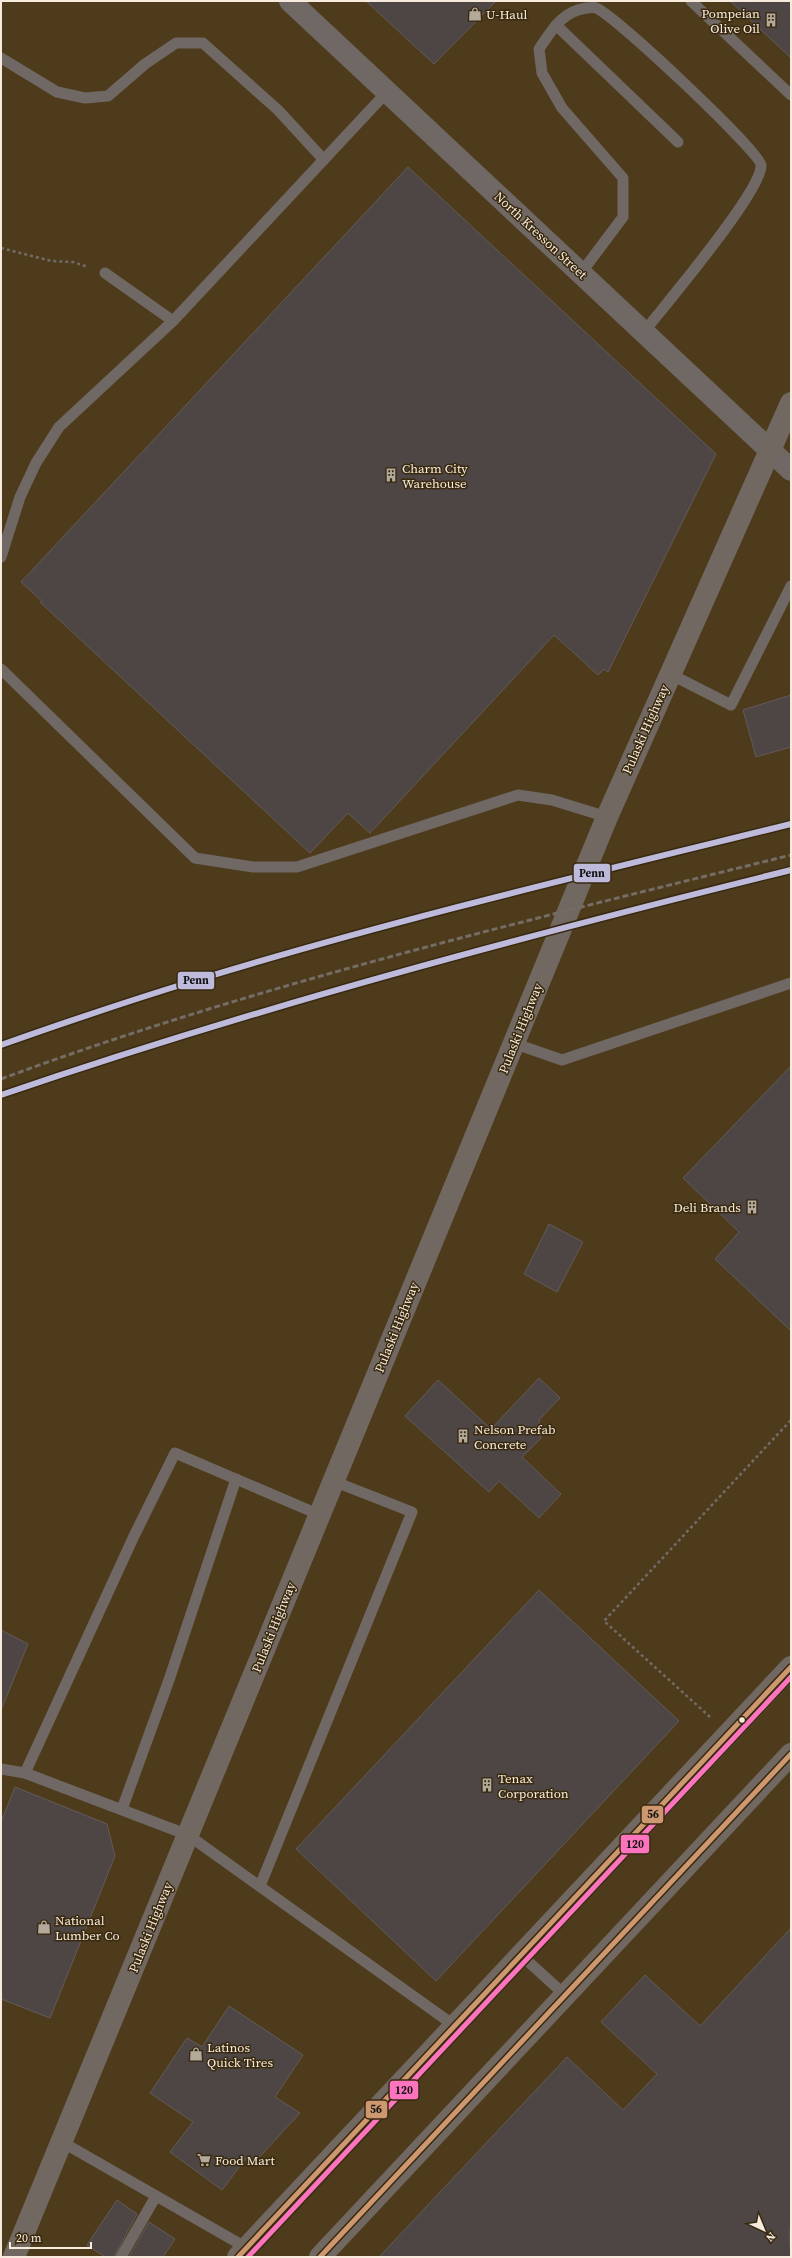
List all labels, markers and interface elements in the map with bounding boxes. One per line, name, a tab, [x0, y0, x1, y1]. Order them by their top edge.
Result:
place label: Pompeian Olive Oil	[701, 5, 760, 37]
shop icon: U-Haul	[467, 6, 483, 22]
place label: U-Haul	[486, 6, 528, 23]
building icon: Pompeian Olive Oil	[763, 12, 779, 28]
street label: North Kresson Street	[491, 188, 591, 283]
place label: Charm City Warehouse	[402, 460, 468, 492]
building icon: Charm City Warehouse	[383, 467, 399, 483]
street label: Pulaski Highway	[618, 682, 673, 777]
line badge: Penn	[573, 863, 611, 883]
text: Penn	[579, 866, 605, 881]
line badge: Penn	[177, 971, 215, 990]
text: Penn	[183, 973, 209, 988]
street label: Pulaski Highway	[495, 980, 546, 1076]
place label: Deli Brands	[674, 1199, 741, 1216]
building icon: Deli Brands	[744, 1199, 760, 1215]
street label: Pulaski Highway	[371, 1279, 422, 1375]
place label: Nelson Prefab Concrete	[474, 1421, 556, 1453]
building icon: Nelson Prefab Concrete	[455, 1428, 471, 1444]
street label: Pulaski Highway	[248, 1579, 299, 1675]
unlabelled marker	[737, 1715, 747, 1725]
place label: Tenax Corporation	[498, 1770, 569, 1802]
building icon: Tenax Corporation	[479, 1777, 495, 1793]
line badge: 56	[641, 1805, 664, 1824]
text: 56	[647, 1807, 659, 1822]
line badge: 120	[620, 1834, 650, 1854]
text: 120	[626, 1837, 644, 1852]
street label: Pulaski Highway	[125, 1879, 176, 1975]
place label: National Lumber Co	[55, 1912, 120, 1944]
shop icon: National Lumber Co	[36, 1919, 52, 1935]
place label: Latinos Quick Tires	[207, 2039, 273, 2071]
shop icon: Latinos Quick Tires	[188, 2046, 204, 2062]
line badge: 120	[389, 2080, 419, 2100]
text: 120	[395, 2083, 413, 2098]
line badge: 56	[365, 2100, 388, 2119]
text: 56	[370, 2102, 382, 2117]
supermarket icon: Food Mart	[196, 2152, 212, 2168]
place label: Food Mart	[215, 2152, 275, 2169]
north arrow	[744, 2210, 784, 2250]
scale bar	[10, 2224, 91, 2250]
text: N	[763, 2229, 779, 2245]
text: 20 m	[16, 2230, 42, 2246]

